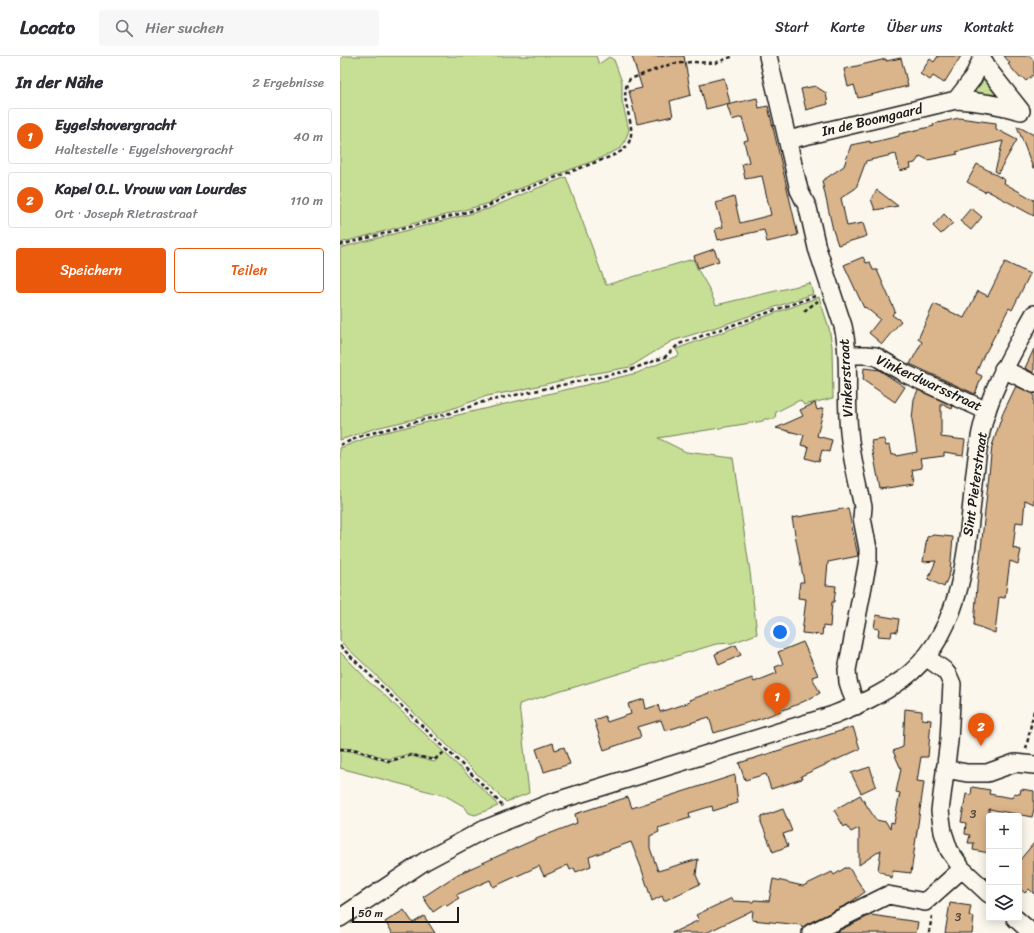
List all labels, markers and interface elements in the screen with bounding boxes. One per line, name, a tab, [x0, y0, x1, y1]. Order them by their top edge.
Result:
search box	[99, 10, 379, 46]
text: Locato	[20, 11, 75, 44]
text: Hier suchen	[145, 15, 224, 41]
text: Start	[775, 15, 808, 40]
text: Karte	[830, 15, 865, 40]
text: Über uns	[887, 15, 942, 40]
text: Kontakt	[964, 15, 1014, 40]
icon: search	[113, 17, 135, 39]
text: In der Nähe	[16, 67, 103, 97]
text: 2 Ergebnisse	[252, 71, 324, 94]
street label: In de Boomgaard	[818, 96, 926, 144]
text: Eygelshovergracht	[55, 112, 176, 138]
text: 1	[27, 125, 33, 148]
text: 40 m	[293, 125, 323, 148]
text: Haltestelle · Eygelshovergracht	[55, 138, 233, 161]
text: Kapel O.L. Vrouw van Lourdes	[55, 176, 246, 202]
text: 2	[26, 189, 34, 212]
text: 110 m	[290, 189, 323, 212]
text: Ort · Joseph Rietrastraat	[55, 202, 197, 225]
button: Speichern	[16, 248, 166, 293]
button: Teilen	[174, 248, 324, 293]
street label: Vinkerstraat	[831, 338, 861, 418]
street label: Vinkerdwarsstraat	[872, 348, 986, 418]
street label: Sint Pieterstraat	[955, 430, 995, 538]
your location	[770, 622, 790, 642]
pin: 1	[764, 683, 790, 716]
pin: 2	[968, 713, 994, 746]
house number: 3	[970, 803, 977, 825]
map controls	[986, 813, 1022, 921]
button: +	[986, 813, 1022, 849]
button: −	[986, 849, 1022, 885]
button: layers	[986, 885, 1022, 921]
text: 50 m	[358, 904, 383, 923]
scale bar	[352, 905, 459, 924]
house number: 3	[955, 906, 962, 928]

